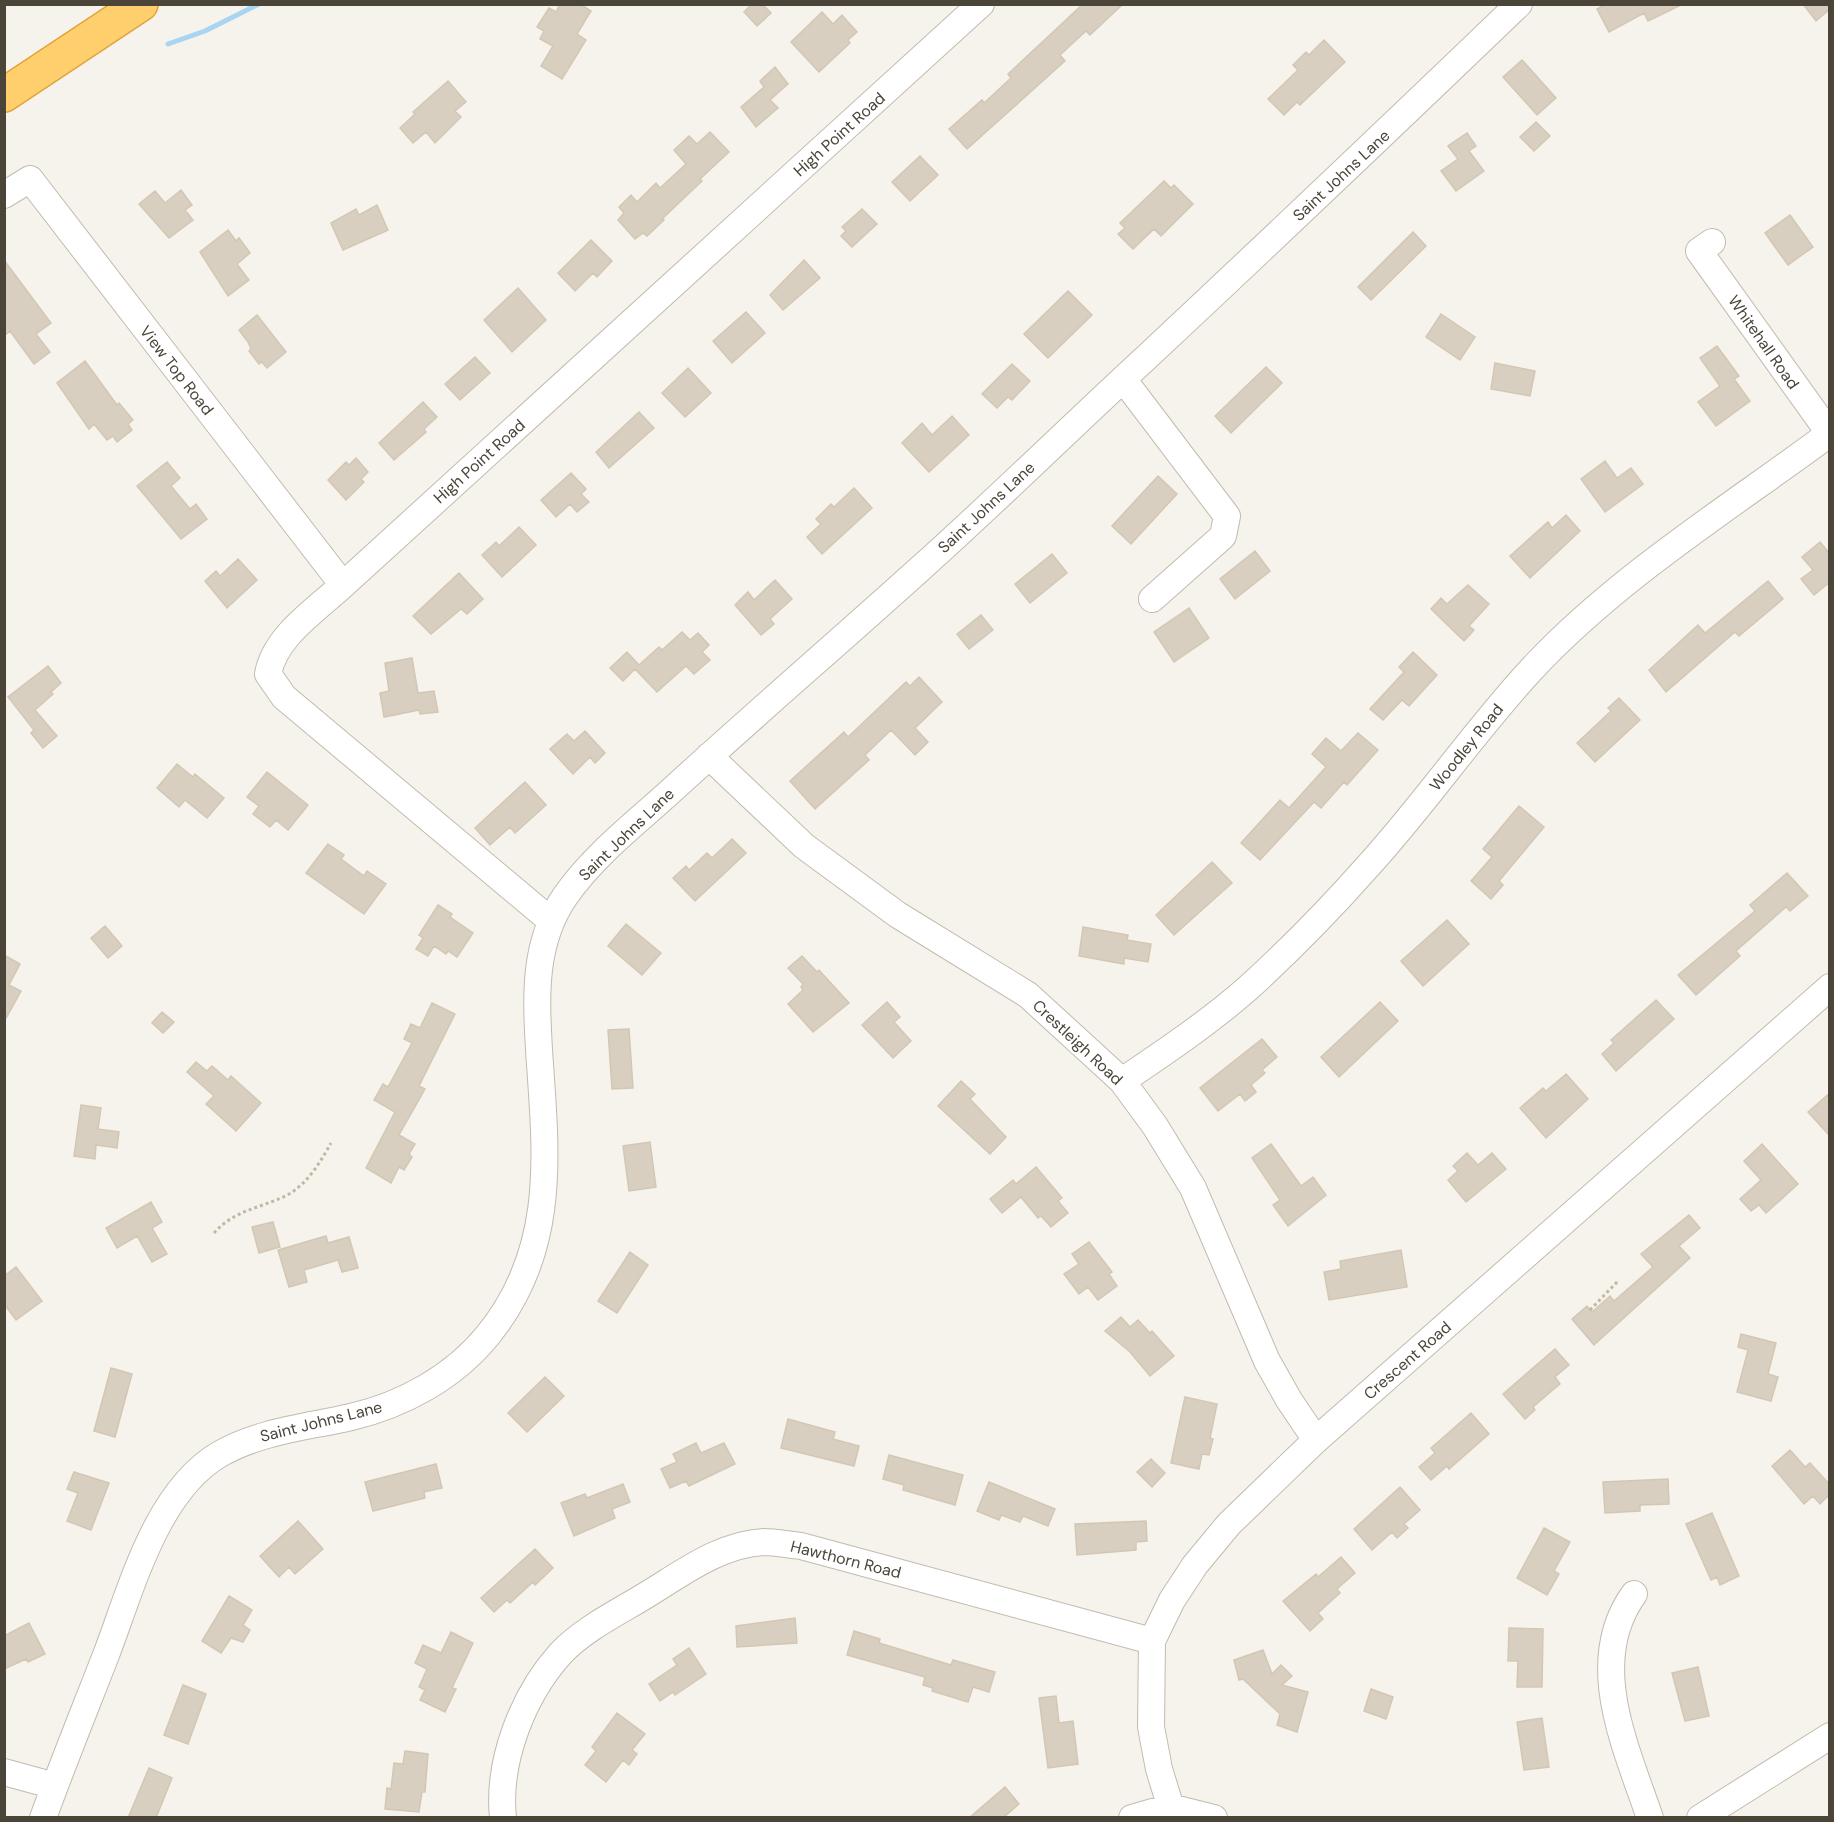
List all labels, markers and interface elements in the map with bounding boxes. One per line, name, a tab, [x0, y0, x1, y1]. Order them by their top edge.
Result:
street label: High Point Road	[789, 88, 890, 181]
street label: Saint Johns Lane	[1288, 125, 1394, 226]
street label: Whitehall Road	[1723, 291, 1804, 393]
street label: View Top Road	[135, 321, 218, 419]
street label: High Point Road	[429, 415, 530, 508]
street label: Saint Johns Lane	[933, 457, 1039, 558]
street label: Woodley Road	[1425, 699, 1508, 795]
street label: Saint Johns Lane	[574, 783, 679, 885]
street label: Crestleigh Road	[1028, 995, 1127, 1090]
street label: Crescent Road	[1359, 1317, 1456, 1404]
street label: Saint Johns Lane	[258, 1396, 384, 1447]
street label: Hawthorn Road	[788, 1536, 903, 1583]

